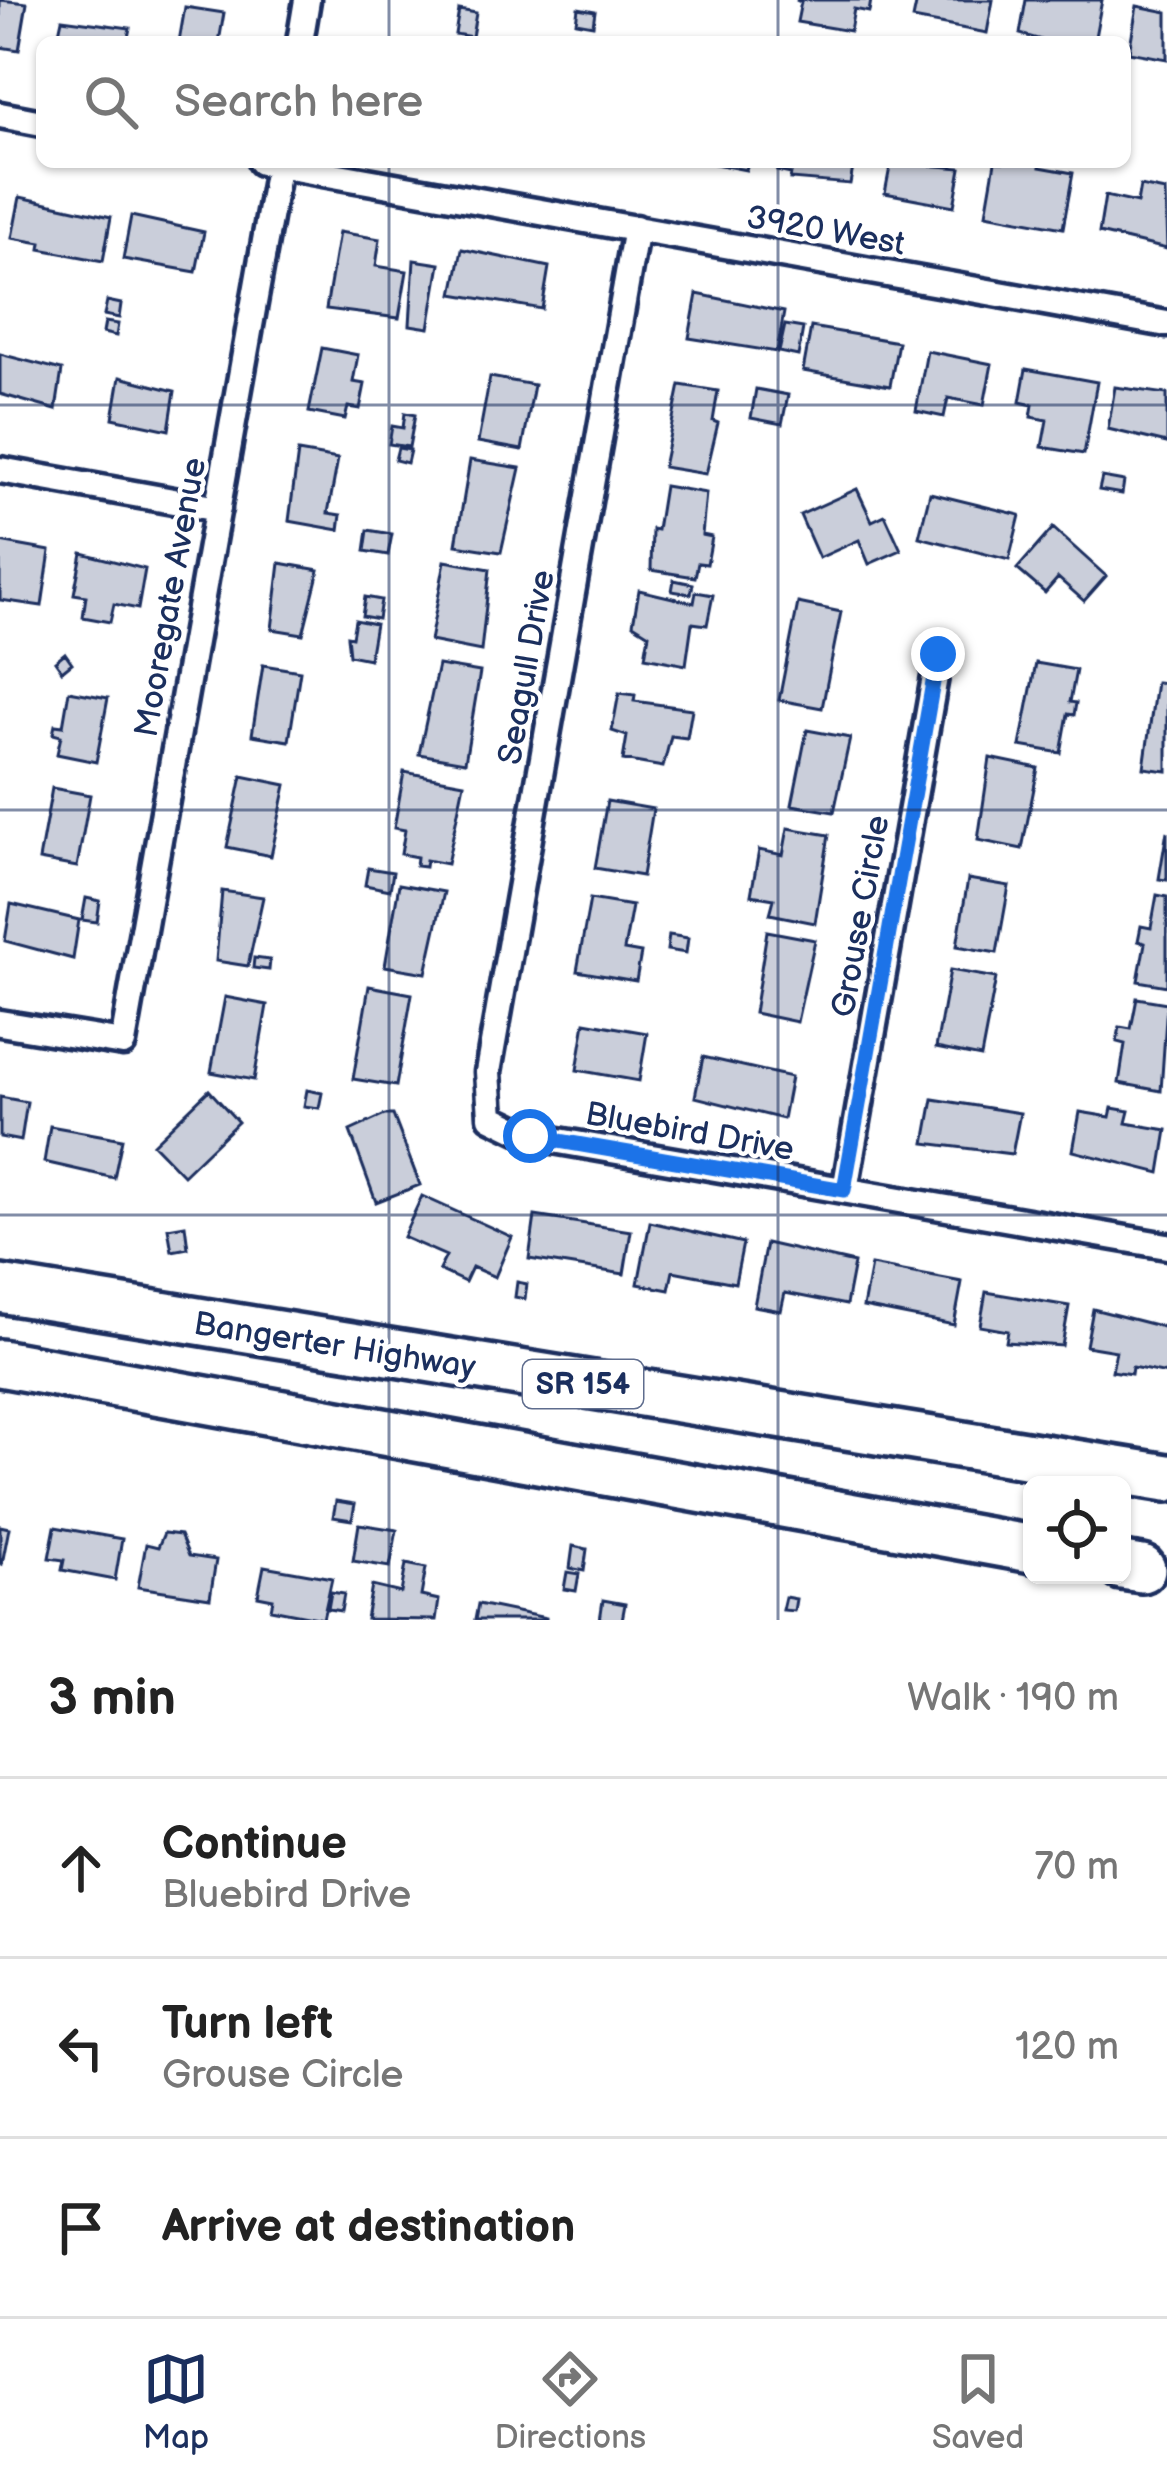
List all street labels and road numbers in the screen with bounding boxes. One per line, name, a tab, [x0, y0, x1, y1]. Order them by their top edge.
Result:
street label: 3920 West	[743, 197, 908, 265]
street label: Mooregate Avenue	[127, 455, 215, 740]
street label: Seagull Drive	[490, 567, 564, 768]
street label: Grouse Circle	[824, 812, 898, 1020]
street label: Bluebird Drive	[582, 1094, 797, 1170]
street label: Bangerter Highway	[191, 1304, 479, 1388]
road number: SR 154	[523, 1360, 643, 1408]

